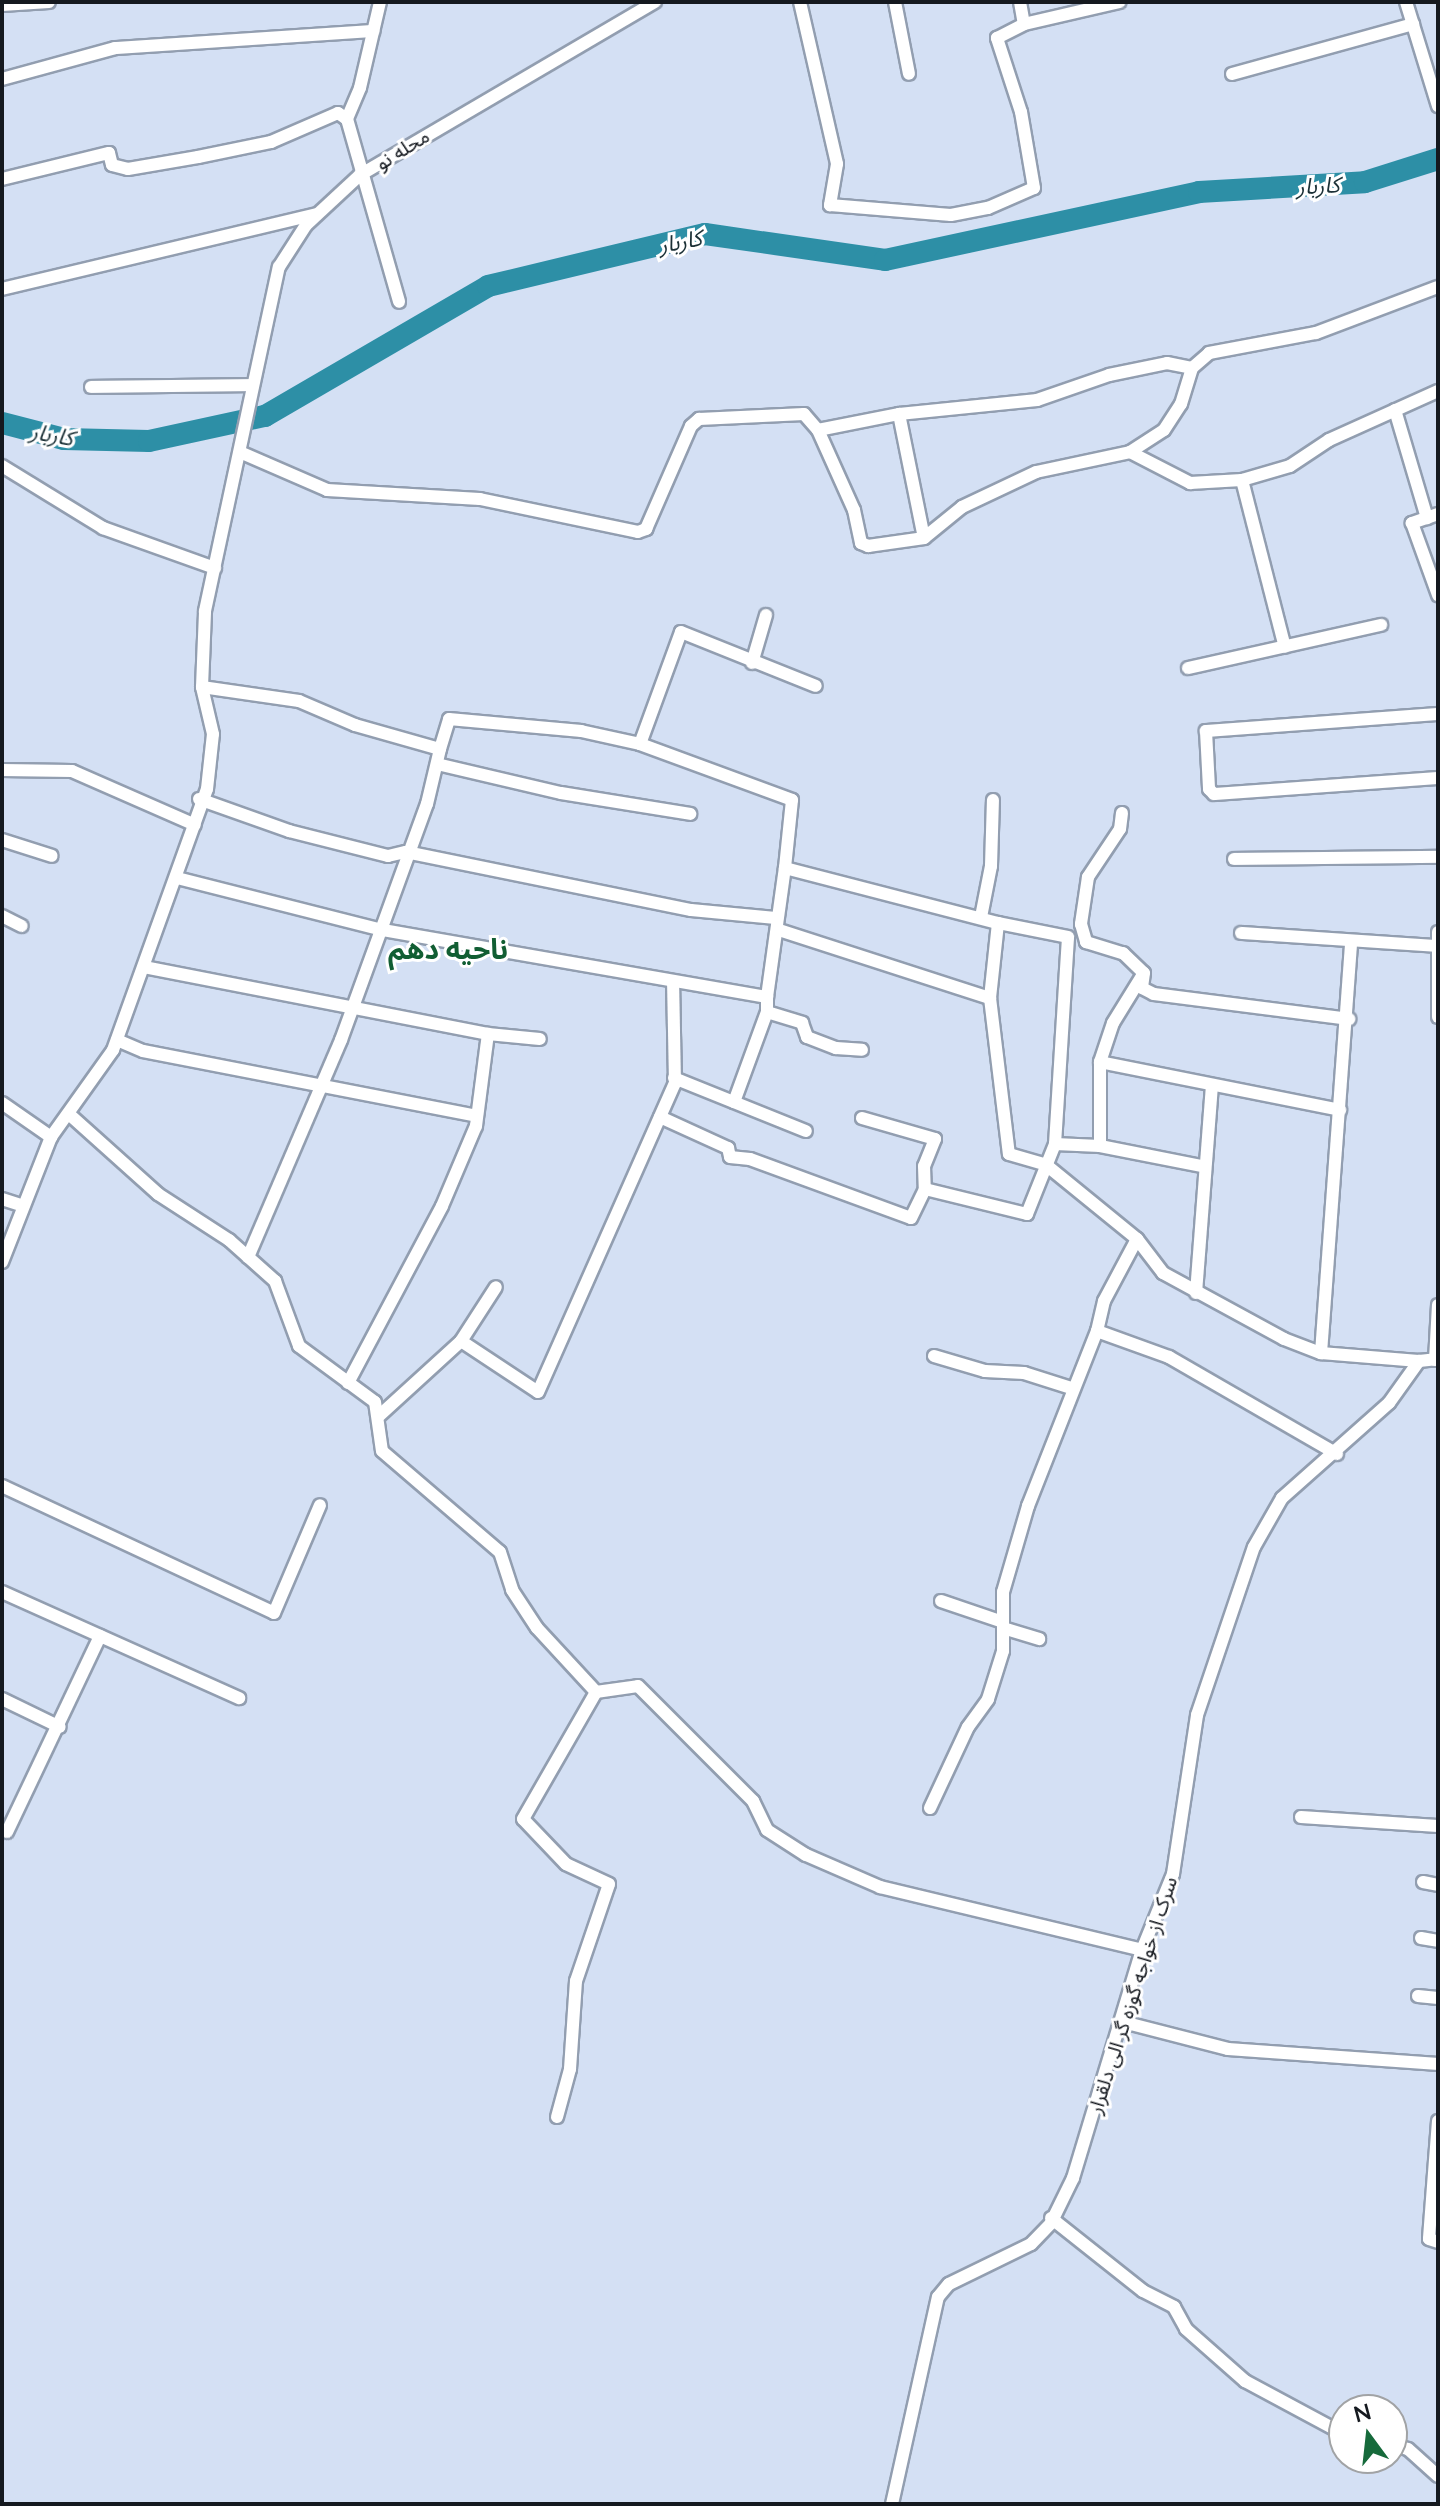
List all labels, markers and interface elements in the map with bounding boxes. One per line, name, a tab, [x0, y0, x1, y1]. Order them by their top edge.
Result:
street label: محله نو	[371, 123, 433, 175]
water label: کاربار	[1296, 171, 1340, 199]
water label: کاربار	[656, 224, 704, 258]
water label: کاربار	[28, 417, 76, 451]
district label: ناحیه دهم	[388, 931, 508, 965]
street label: سرک از خواجه گوزه گر الی دلقرار	[1082, 1873, 1182, 2117]
north arrow	[1328, 2394, 1408, 2474]
text: N	[1350, 2397, 1374, 2428]

